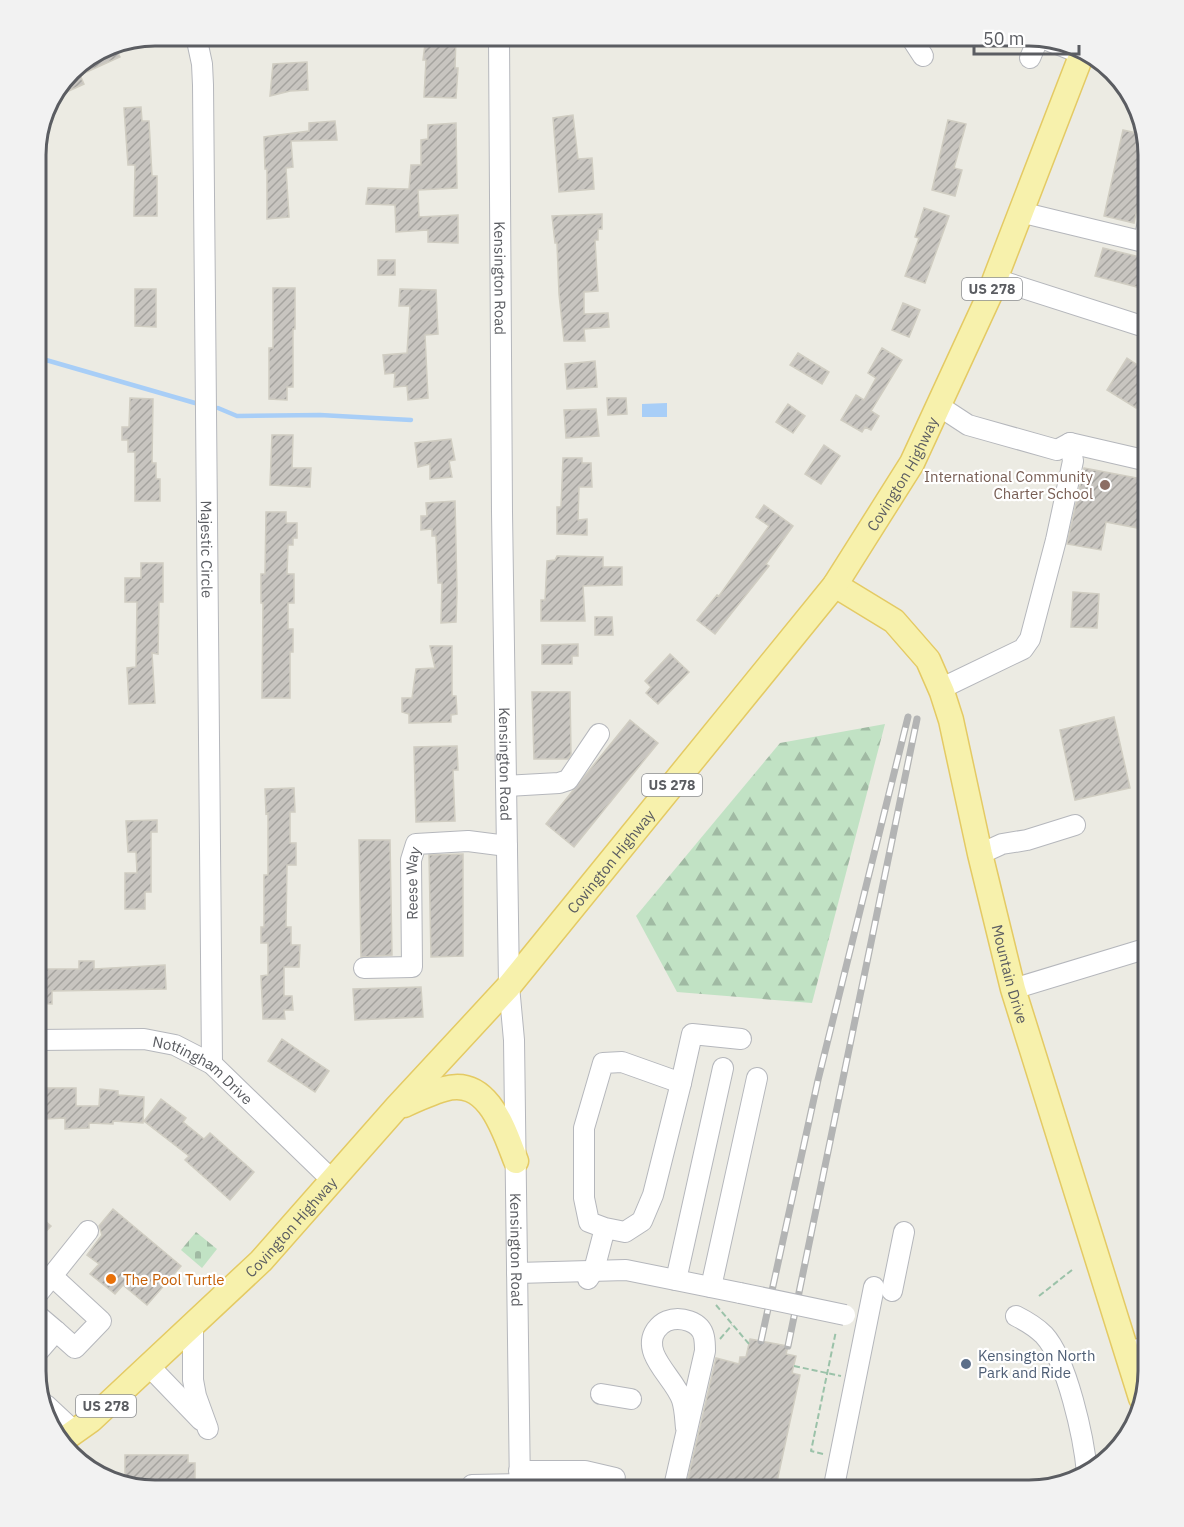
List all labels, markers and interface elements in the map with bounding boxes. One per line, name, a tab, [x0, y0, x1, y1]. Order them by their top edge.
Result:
scale bar	[974, 18, 1079, 56]
text: 50 m	[983, 27, 1025, 50]
street label: Kensington Road	[491, 221, 510, 335]
road number: US 278	[962, 278, 1022, 300]
street label: Covington Highway	[862, 413, 942, 534]
place label: International Community Charter School	[924, 467, 1094, 503]
marker: International Community Charter School	[1098, 478, 1112, 492]
street label: Majestic Circle	[197, 500, 217, 598]
street label: Kensington Road	[495, 707, 516, 821]
road number: US 278	[642, 774, 702, 796]
street label: Covington Highway	[563, 805, 659, 917]
street label: Reese Way	[401, 844, 424, 920]
street label: Mountain Drive	[988, 923, 1033, 1026]
street label: Nottingham Drive	[151, 1031, 257, 1108]
street label: Covington Highway	[241, 1172, 341, 1281]
street label: Kensington Road	[507, 1193, 527, 1307]
place label: The Pool Turtle	[123, 1270, 225, 1289]
marker: The Pool Turtle	[104, 1272, 118, 1286]
place label: Kensington North Park and Ride	[978, 1346, 1095, 1382]
marker: Kensington North Park and Ride	[959, 1357, 973, 1371]
road number: US 278	[76, 1395, 136, 1417]

